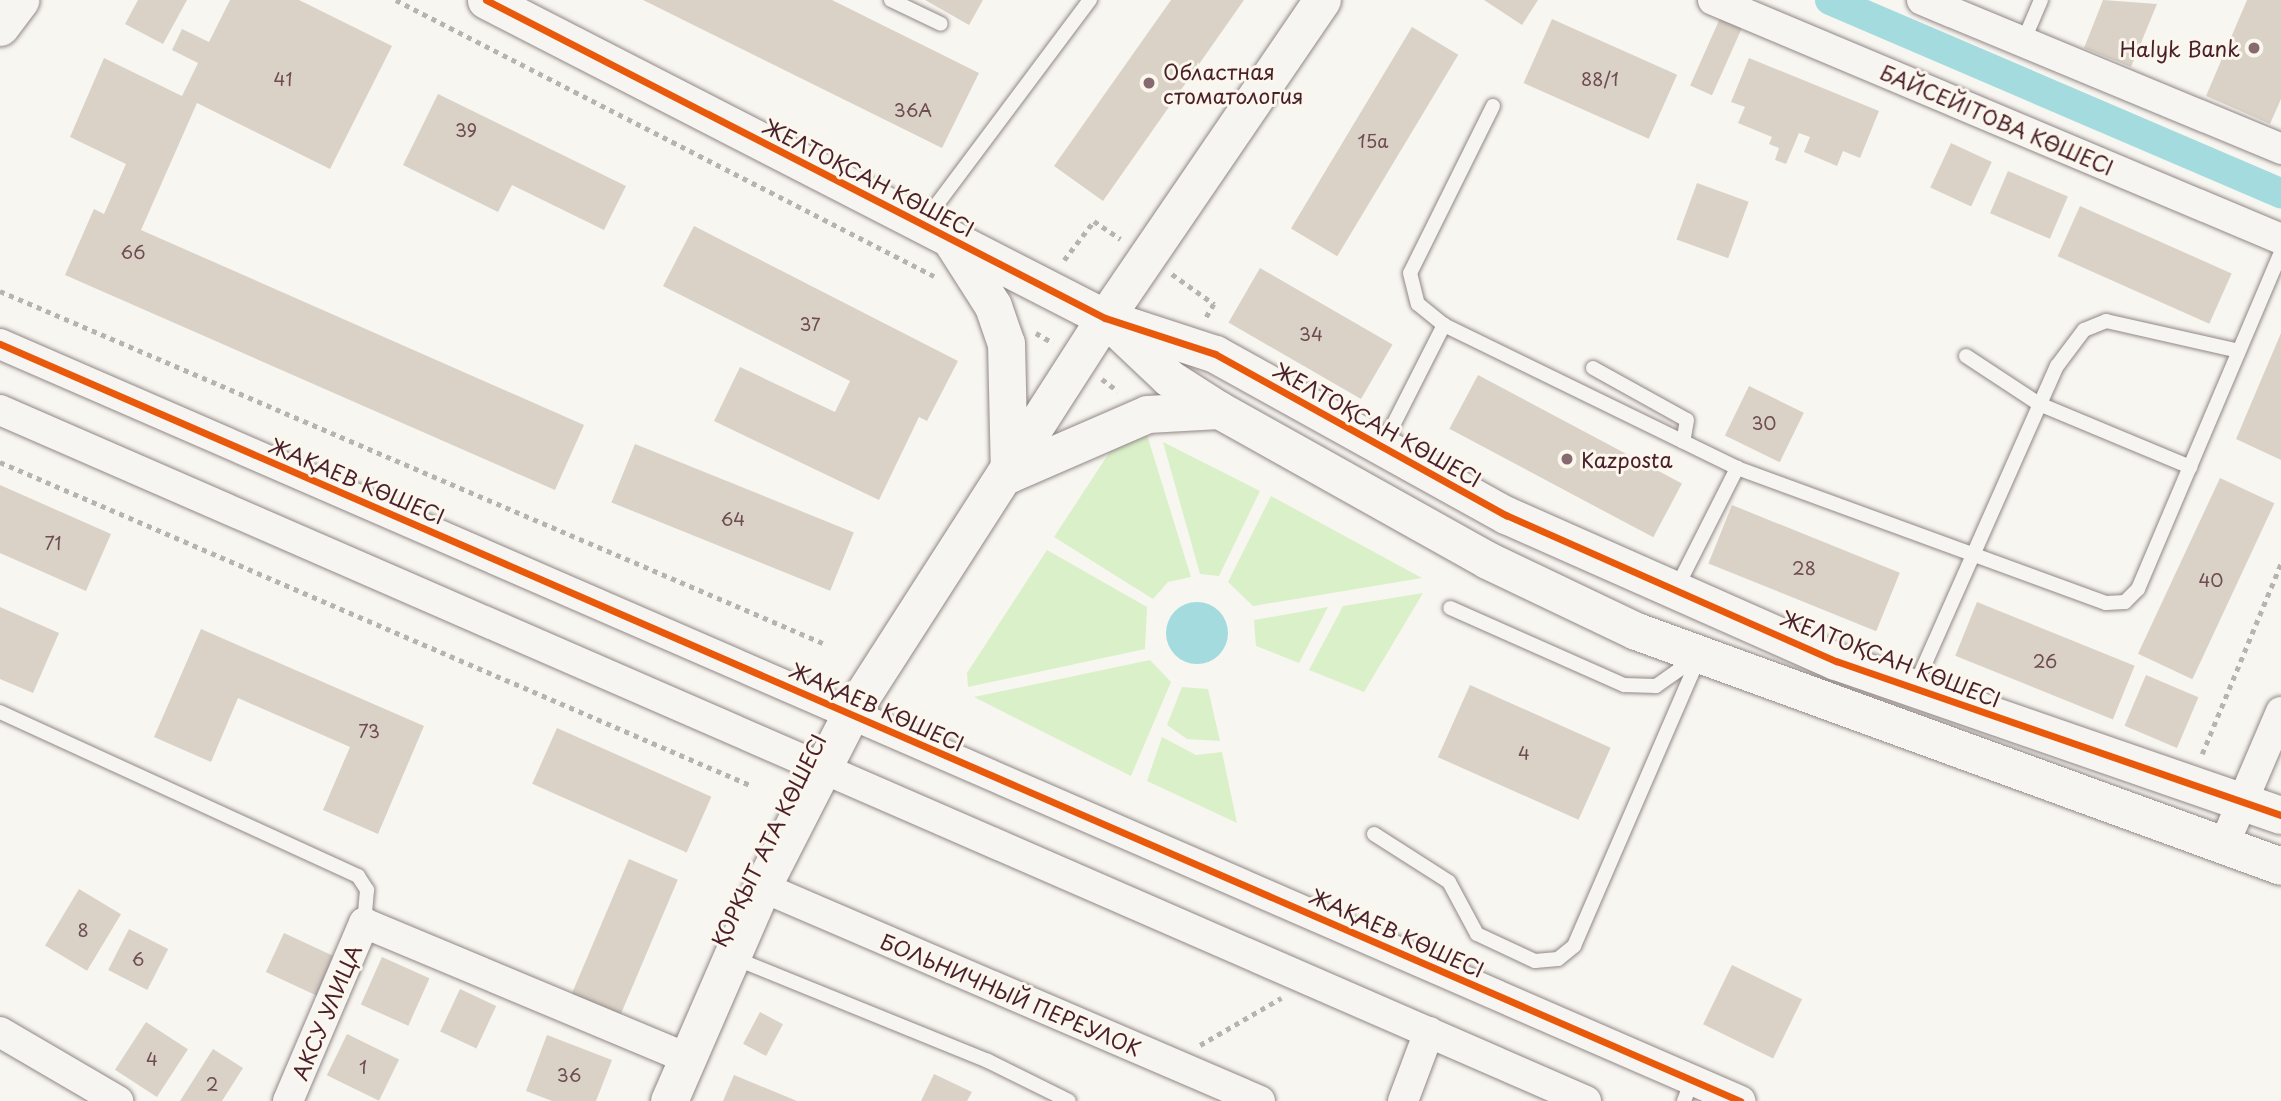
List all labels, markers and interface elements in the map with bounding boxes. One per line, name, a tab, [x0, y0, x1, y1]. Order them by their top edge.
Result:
place label: Halyk Bank	[2119, 35, 2240, 61]
marker: Halyk Bank	[2246, 40, 2262, 56]
place label: Областная стоматология	[1163, 58, 1303, 108]
street label: БАЙСЕЙІТОВА КӨШЕСІ	[1877, 58, 2117, 180]
house number: 41	[274, 68, 292, 90]
house number: 88/1	[1581, 68, 1619, 90]
marker: Областная стоматология	[1141, 75, 1157, 91]
house number: 36А	[894, 99, 932, 121]
street label: ЖЕЛТОҚСАН КӨШЕСІ	[760, 113, 978, 241]
house number: 39	[455, 119, 477, 141]
house number: 15а	[1358, 130, 1388, 152]
house number: 66	[121, 241, 145, 263]
house number: 37	[799, 313, 821, 335]
house number: 34	[1299, 323, 1323, 345]
street label: ЖЕЛТОҚСАН КӨШЕСІ	[1270, 357, 1486, 491]
house number: 30	[1751, 412, 1777, 434]
street label: ЖАҚАЕВ КӨШЕСІ	[265, 431, 449, 529]
place label: Kazposta	[1581, 446, 1672, 472]
marker: Kazposta	[1559, 451, 1575, 467]
house number: 64	[721, 508, 745, 530]
house number: 71	[45, 532, 61, 554]
house number: 28	[1792, 557, 1816, 579]
house number: 40	[2198, 569, 2224, 591]
street label: ЖЕЛТОҚСАН КӨШЕСІ	[1778, 605, 2004, 711]
house number: 26	[2033, 650, 2057, 672]
street label: ЖАҚАЕВ КӨШЕСІ	[785, 656, 969, 756]
house number: 73	[358, 720, 380, 742]
street label: ҚОРҚЫТ АТА КӨШЕСІ	[706, 730, 830, 950]
house number: 4	[1518, 742, 1530, 764]
street label: ЖАҚАЕВ КӨШЕСІ	[1305, 882, 1489, 982]
house number: 8	[77, 919, 89, 941]
street label: БОЛЬНИЧНЫЙ ПЕРЕУЛОК	[877, 928, 1145, 1060]
street label: АКСУ УЛИЦА	[286, 940, 366, 1084]
house number: 6	[132, 948, 144, 970]
house number: 4	[146, 1048, 158, 1070]
house number: 1	[359, 1056, 367, 1078]
house number: 36	[557, 1064, 581, 1086]
house number: 2	[206, 1073, 218, 1095]

